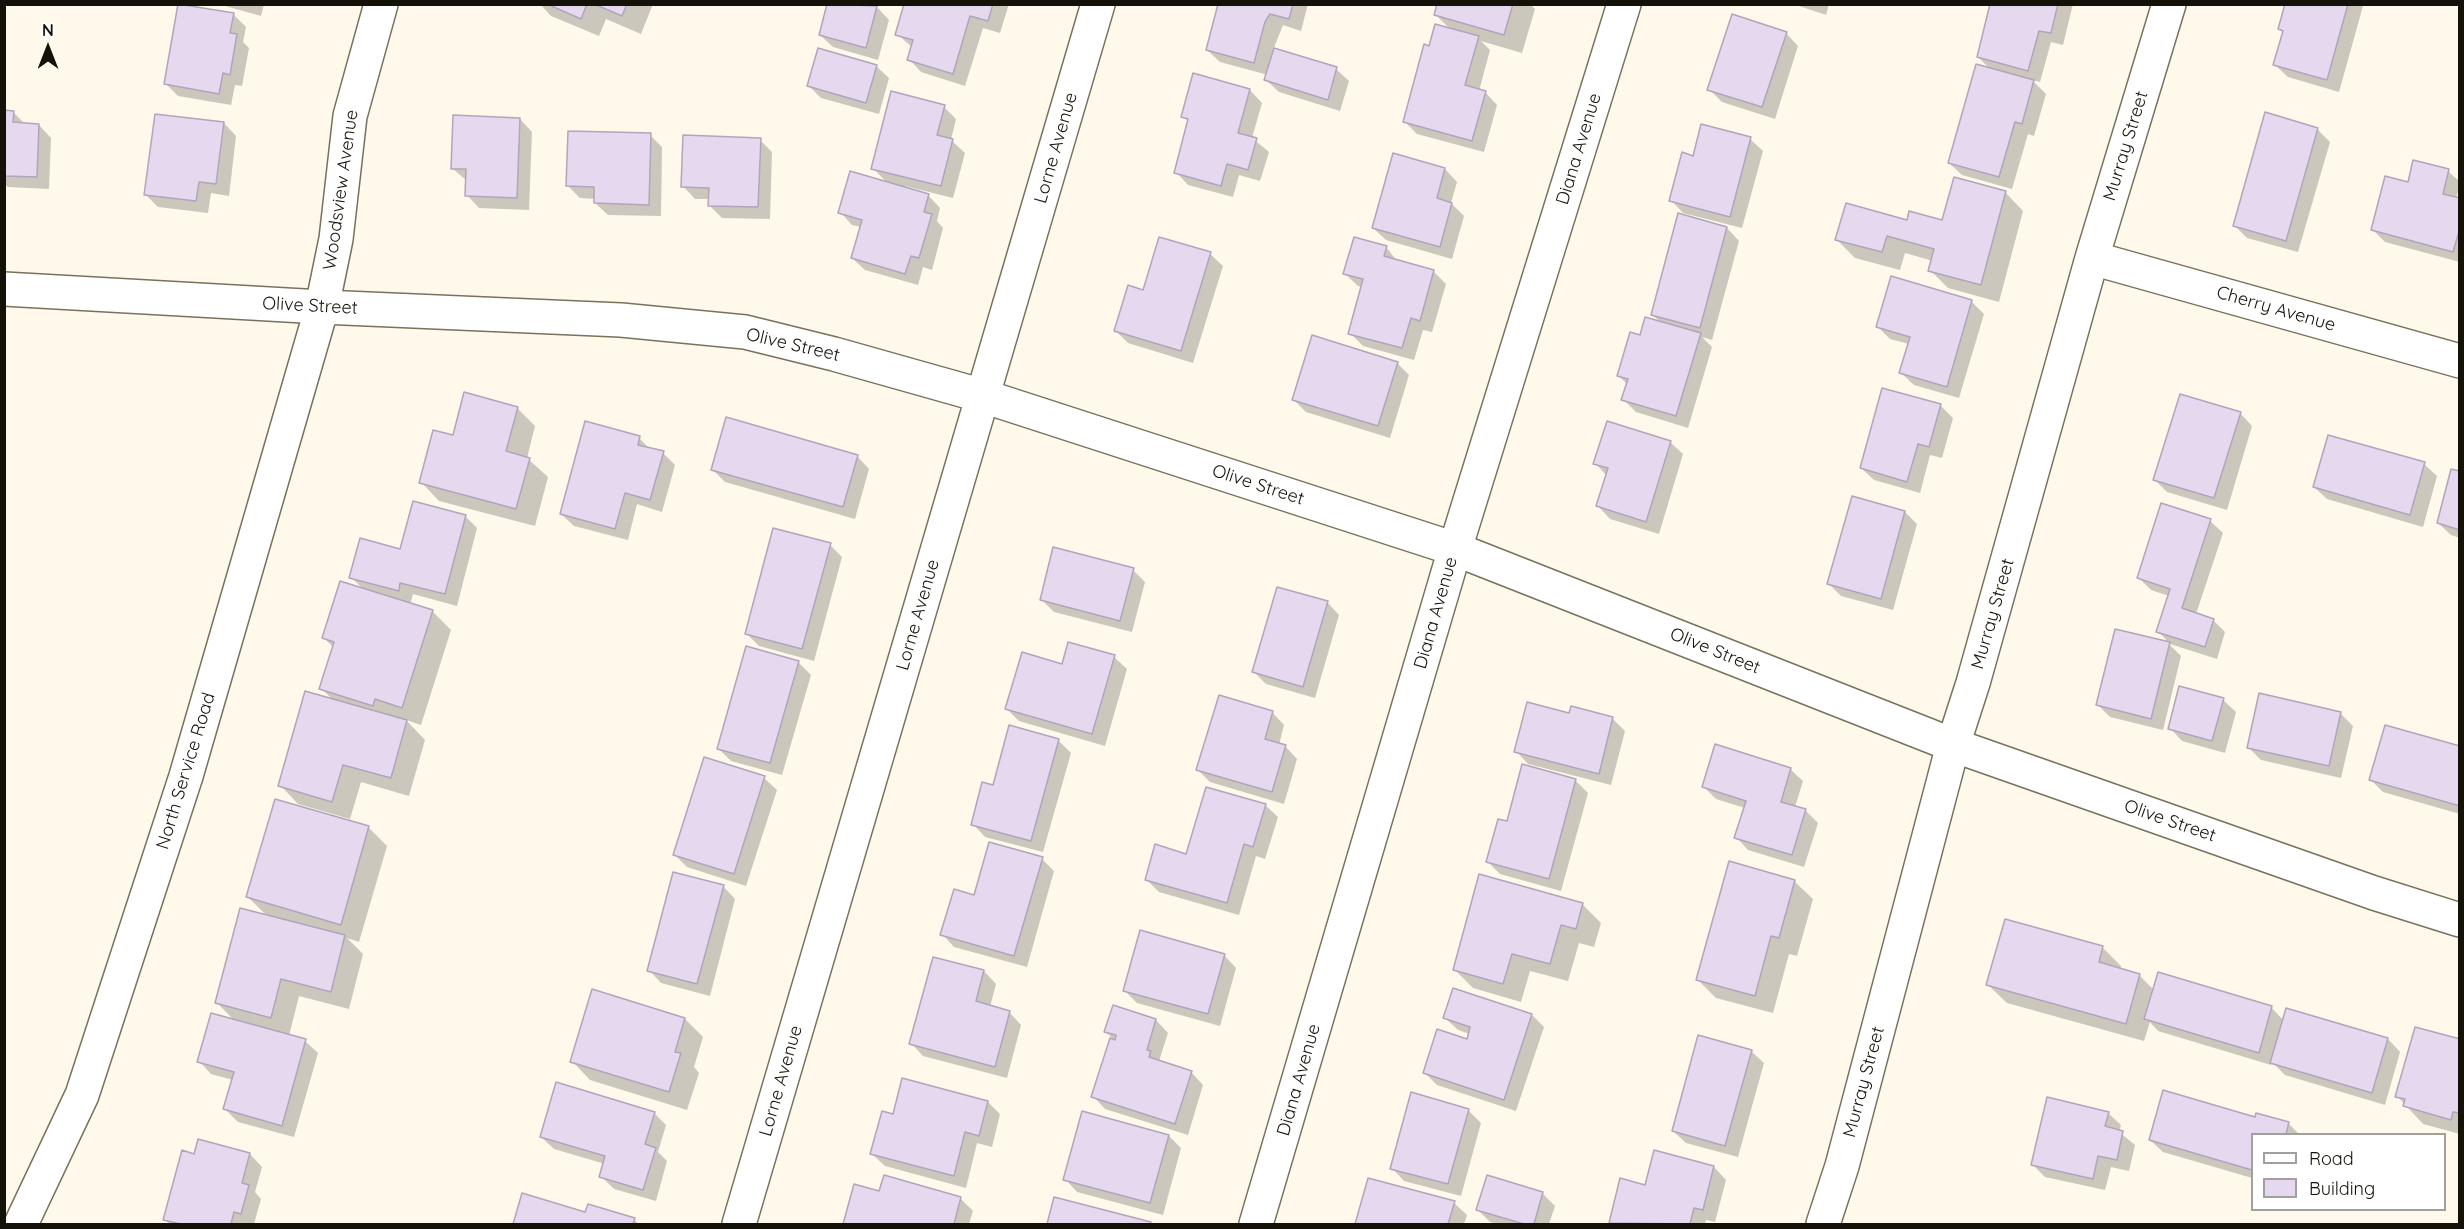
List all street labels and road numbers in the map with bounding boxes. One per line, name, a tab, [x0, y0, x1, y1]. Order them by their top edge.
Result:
street label: Murray Street	[2099, 88, 2153, 204]
street label: Lorne Avenue	[1030, 90, 1082, 206]
street label: Diana Avenue	[1552, 91, 1606, 207]
street label: Woodsview Avenue	[319, 108, 363, 272]
street label: Cherry Avenue	[2214, 282, 2338, 336]
street label: Olive Street	[262, 293, 358, 319]
street label: Olive Street	[744, 324, 842, 366]
street label: Olive Street	[1209, 460, 1307, 510]
street label: Diana Avenue	[1410, 555, 1462, 671]
street label: Murray Street	[1967, 556, 2019, 672]
street label: Lorne Avenue	[892, 557, 944, 673]
street label: Olive Street	[1667, 623, 1763, 679]
street label: North Service Road	[152, 690, 220, 852]
street label: Olive Street	[2121, 795, 2219, 847]
street label: Diana Avenue	[1273, 1022, 1325, 1138]
street label: Lorne Avenue	[755, 1023, 807, 1139]
street label: Murray Street	[1839, 1024, 1889, 1140]

